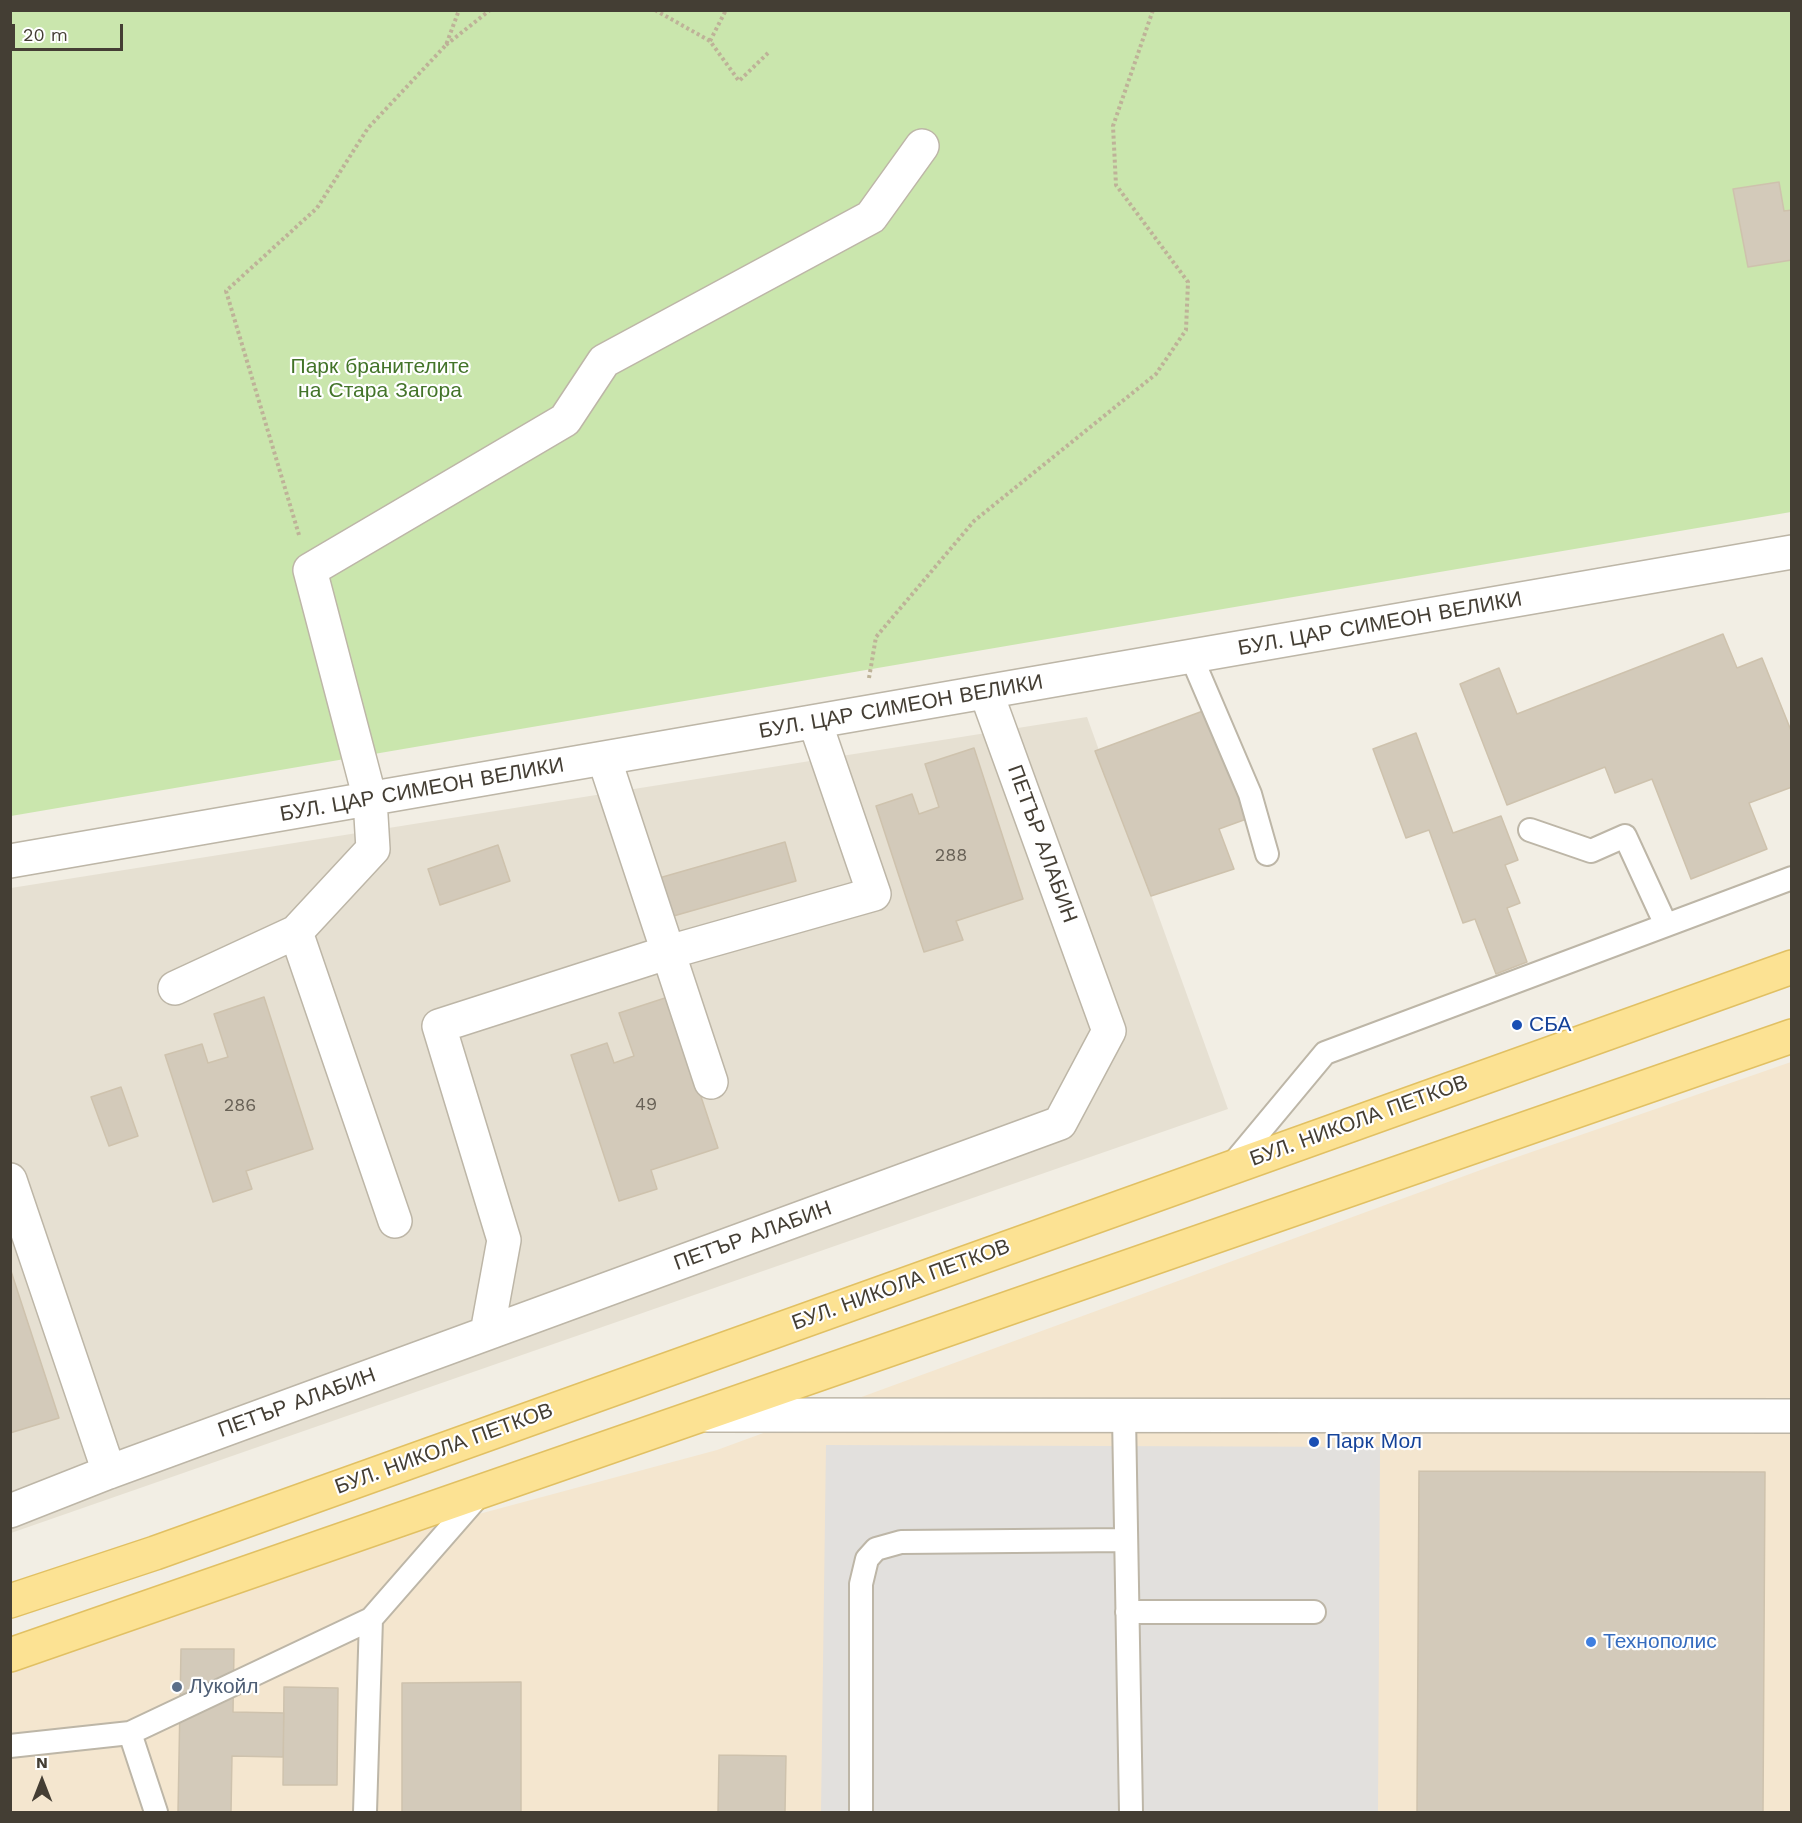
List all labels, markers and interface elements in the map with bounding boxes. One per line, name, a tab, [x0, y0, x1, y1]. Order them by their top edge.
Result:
scale bar	[15, 12, 126, 50]
text: 20 m	[23, 24, 68, 45]
park label: Парк бранителите на Стара Загора	[291, 354, 469, 404]
street label: БУЛ. ЦАР СИМЕОН ВЕЛИКИ	[1236, 587, 1524, 661]
street label: БУЛ. ЦАР СИМЕОН ВЕЛИКИ	[757, 670, 1045, 744]
street label: БУЛ. ЦАР СИМЕОН ВЕЛИКИ	[278, 753, 566, 827]
street label: ПЕТЪР АЛАБИН	[1002, 762, 1082, 926]
house number: 288	[935, 845, 967, 867]
place label: СБА	[1529, 1012, 1571, 1038]
marker: СБА	[1510, 1018, 1524, 1032]
street label: БУЛ. НИКОЛА ПЕТКОВ	[1247, 1070, 1471, 1172]
house number: 49	[635, 1094, 657, 1116]
house number: 286	[224, 1095, 256, 1117]
street label: ПЕТЪР АЛАБИН	[671, 1196, 835, 1276]
street label: БУЛ. НИКОЛА ПЕТКОВ	[789, 1234, 1013, 1336]
street label: ПЕТЪР АЛАБИН	[215, 1363, 379, 1443]
street label: БУЛ. НИКОЛА ПЕТКОВ	[332, 1398, 556, 1500]
place label: Парк Мол	[1326, 1429, 1422, 1455]
marker: Парк Мол	[1307, 1435, 1321, 1449]
place label: Технополис	[1603, 1629, 1717, 1655]
marker: Технополис	[1584, 1635, 1598, 1649]
place label: Лукойл	[189, 1674, 259, 1700]
marker: Лукойл	[170, 1680, 184, 1694]
north arrow	[12, 1751, 72, 1811]
text: N	[36, 1753, 48, 1772]

